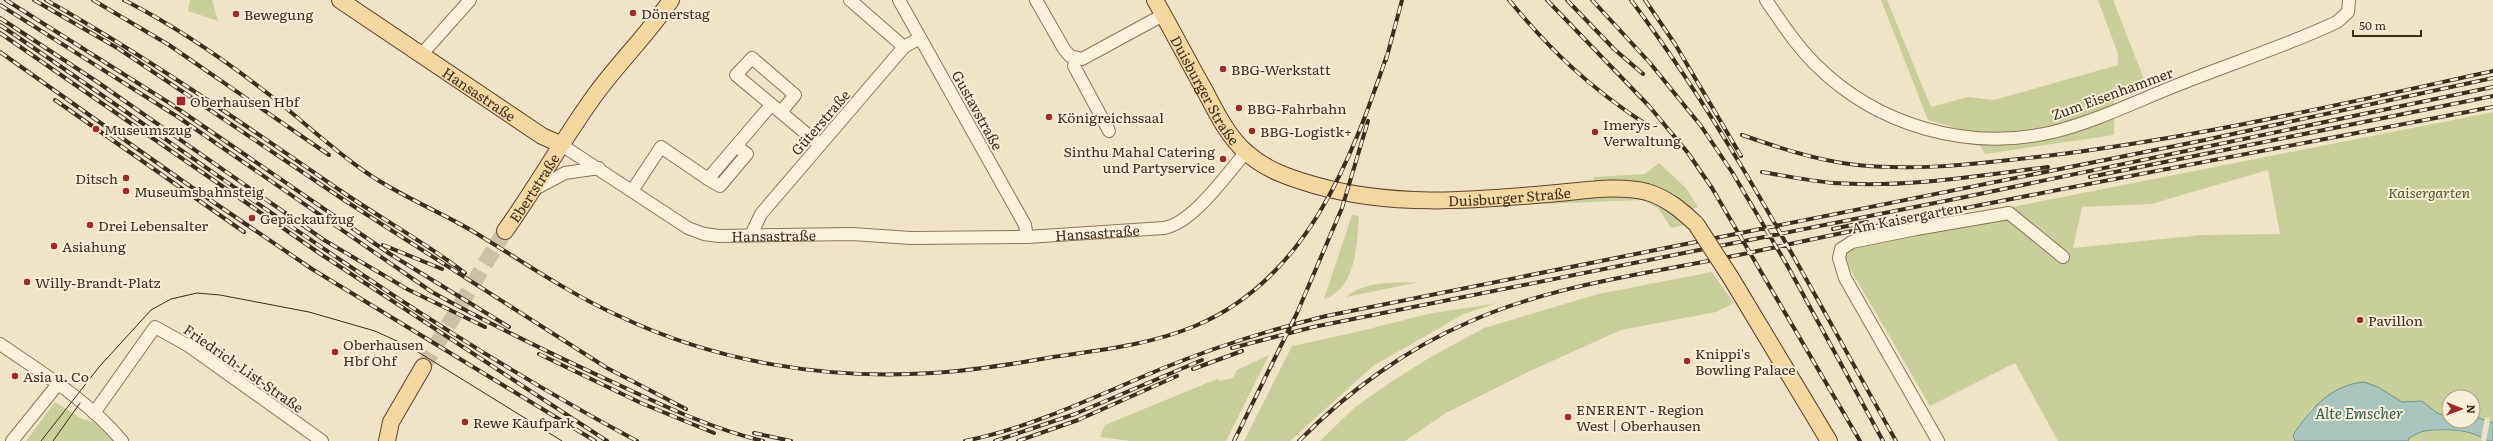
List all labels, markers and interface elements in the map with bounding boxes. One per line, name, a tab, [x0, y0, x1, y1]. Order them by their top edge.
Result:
place label: Dönerstag	[641, 3, 710, 23]
place label: Bewegung	[244, 4, 313, 24]
marker: Dönerstag	[628, 8, 638, 18]
marker: Bewegung	[231, 9, 241, 19]
scale bar	[2353, 12, 2421, 38]
text: 50 m	[2359, 16, 2386, 34]
street label: Duisburger Straße	[1166, 32, 1244, 149]
place label: BBG-Werkstatt	[1231, 59, 1331, 79]
street label: Hansastraße	[439, 62, 520, 126]
street label: Zum Eisenhammer	[2048, 62, 2176, 124]
marker: BBG-Werkstatt	[1218, 64, 1228, 74]
street label: Gustavstraße	[948, 66, 1008, 154]
street label: Güterstraße	[786, 85, 854, 159]
place label: Oberhausen Hbf	[190, 91, 301, 111]
marker: Oberhausen Hbf	[175, 95, 187, 107]
place label: BBG-Fahrbahn	[1247, 98, 1346, 118]
marker: BBG-Fahrbahn	[1234, 103, 1244, 113]
place label: Königreichssaal	[1057, 107, 1164, 127]
marker: Königreichssaal	[1044, 112, 1054, 122]
place label: Imerys - Verwaltung	[1603, 114, 1681, 150]
place label: Museumszug	[104, 119, 192, 139]
place label: BBG-Logistk+	[1260, 121, 1352, 141]
marker: Museumszug	[91, 124, 101, 134]
marker: BBG-Logistk+	[1247, 126, 1257, 136]
marker: Imerys - Verwaltung	[1590, 127, 1600, 137]
place label: Sinthu Mahal Catering und Partyservice	[1063, 141, 1215, 177]
street label: Ebertstraße	[504, 149, 564, 226]
marker: Sinthu Mahal Catering und Partyservice	[1218, 154, 1228, 164]
place label: Ditsch	[75, 168, 118, 188]
marker: Ditsch	[121, 173, 131, 183]
place label: Museumsbahnsteig	[134, 181, 264, 201]
street label: Duisburger Straße	[1448, 182, 1572, 210]
park label: Kaisergarten	[2388, 182, 2471, 202]
marker: Museumsbahnsteig	[121, 186, 131, 196]
street label: Am Kaisergarten	[1850, 196, 1964, 238]
place label: Gepäckaufzug	[260, 208, 354, 228]
marker: Gepäckaufzug	[247, 213, 257, 223]
place label: Drei Lebensalter	[98, 215, 209, 235]
marker: Drei Lebensalter	[85, 220, 95, 230]
street label: Hansastraße	[1055, 220, 1140, 245]
street label: Hansastraße	[731, 225, 816, 246]
place label: Asiahung	[62, 236, 126, 256]
marker: Asiahung	[49, 241, 59, 251]
place label: Willy-Brandt-Platz	[35, 272, 161, 292]
marker: Willy-Brandt-Platz	[22, 277, 32, 287]
place label: Pavillon	[2368, 310, 2423, 330]
marker: Pavillon	[2355, 315, 2365, 325]
street label: Friedrich-List-Straße	[180, 319, 308, 417]
place label: Oberhausen Hbf Ohf	[343, 334, 424, 370]
place label: Knippi's Bowling Palace	[1695, 343, 1796, 379]
marker: Oberhausen Hbf Ohf	[330, 347, 340, 357]
marker: Knippi's Bowling Palace	[1682, 356, 1692, 366]
place label: Asia u. Co	[23, 366, 89, 386]
marker: Asia u. Co	[10, 371, 20, 381]
north arrow	[2441, 389, 2481, 429]
place label: ENERENT - Region West | Oberhausen	[1576, 399, 1704, 435]
water label: Alte Emscher	[2315, 401, 2403, 424]
text: N	[2464, 404, 2480, 414]
place label: Rewe Kaufpark	[473, 412, 575, 432]
marker: ENERENT - Region West | Oberhausen	[1563, 412, 1573, 422]
marker: Rewe Kaufpark	[460, 417, 470, 427]

